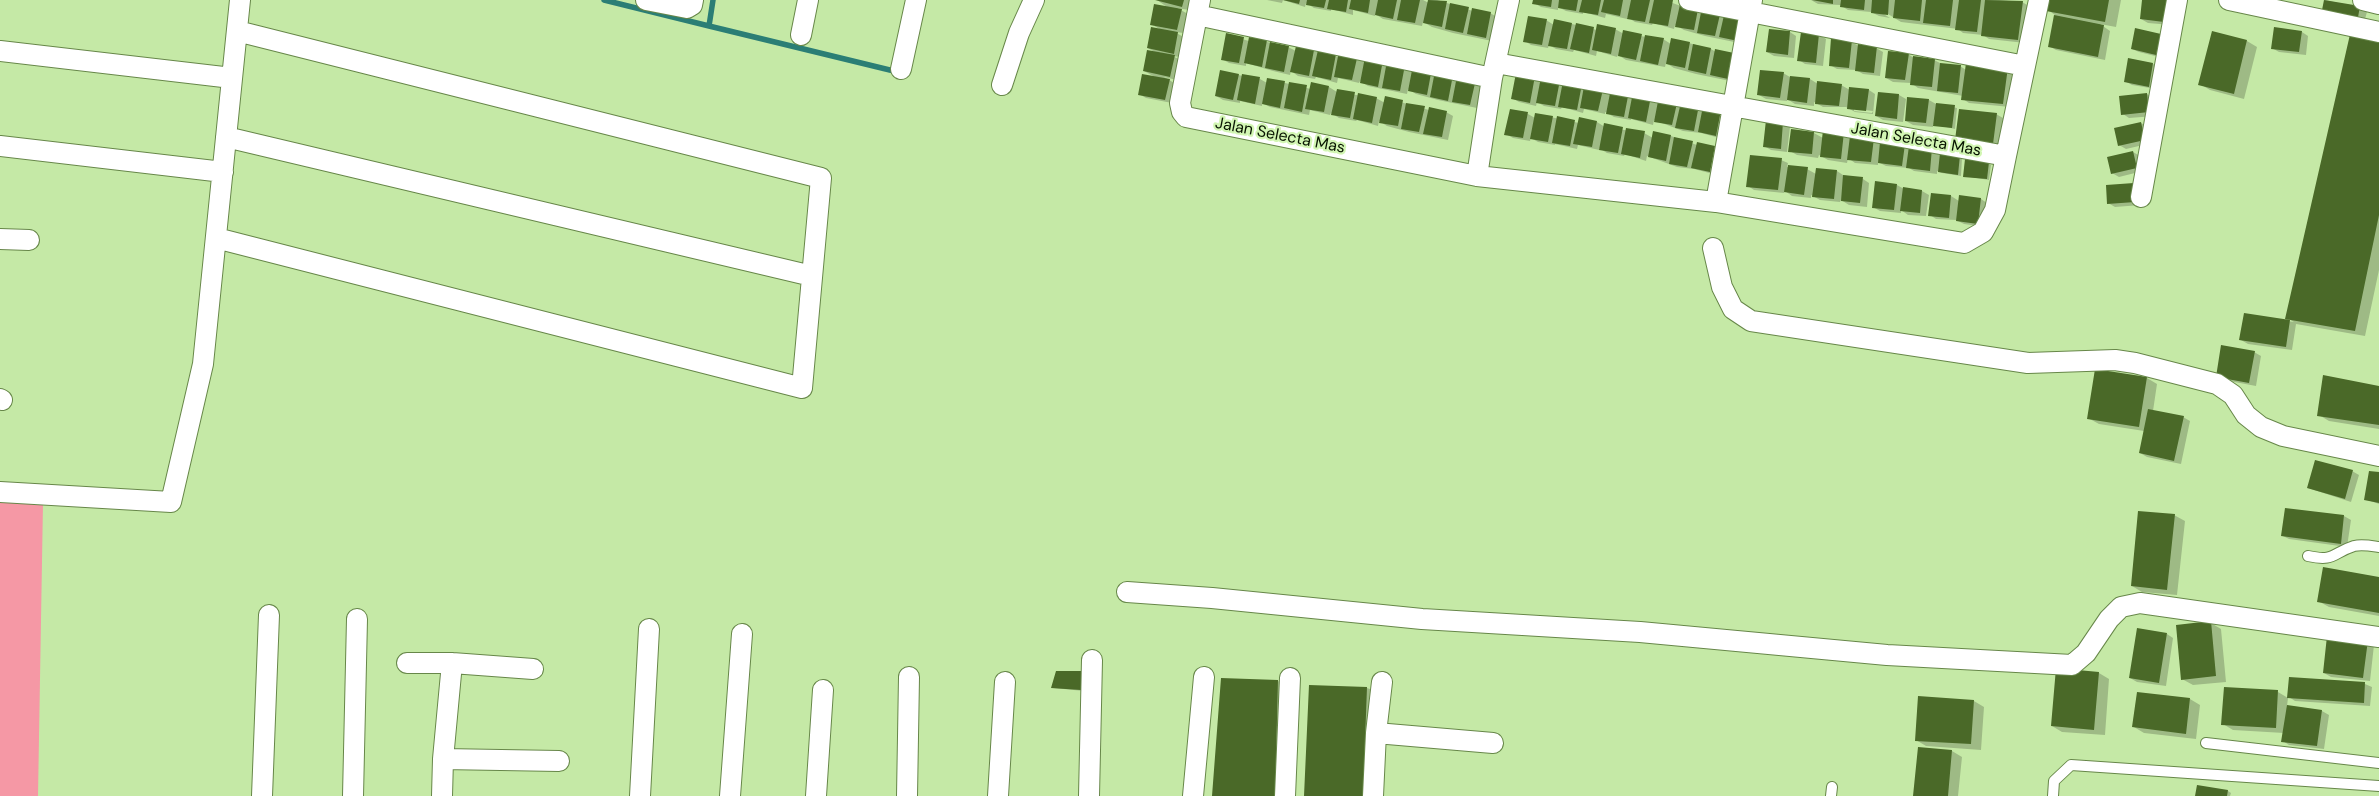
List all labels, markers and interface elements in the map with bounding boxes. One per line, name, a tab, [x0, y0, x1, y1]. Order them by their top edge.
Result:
street label: Jalan Selecta Mas	[1213, 114, 1347, 158]
street label: Jalan Selecta Mas	[1849, 119, 1983, 161]

